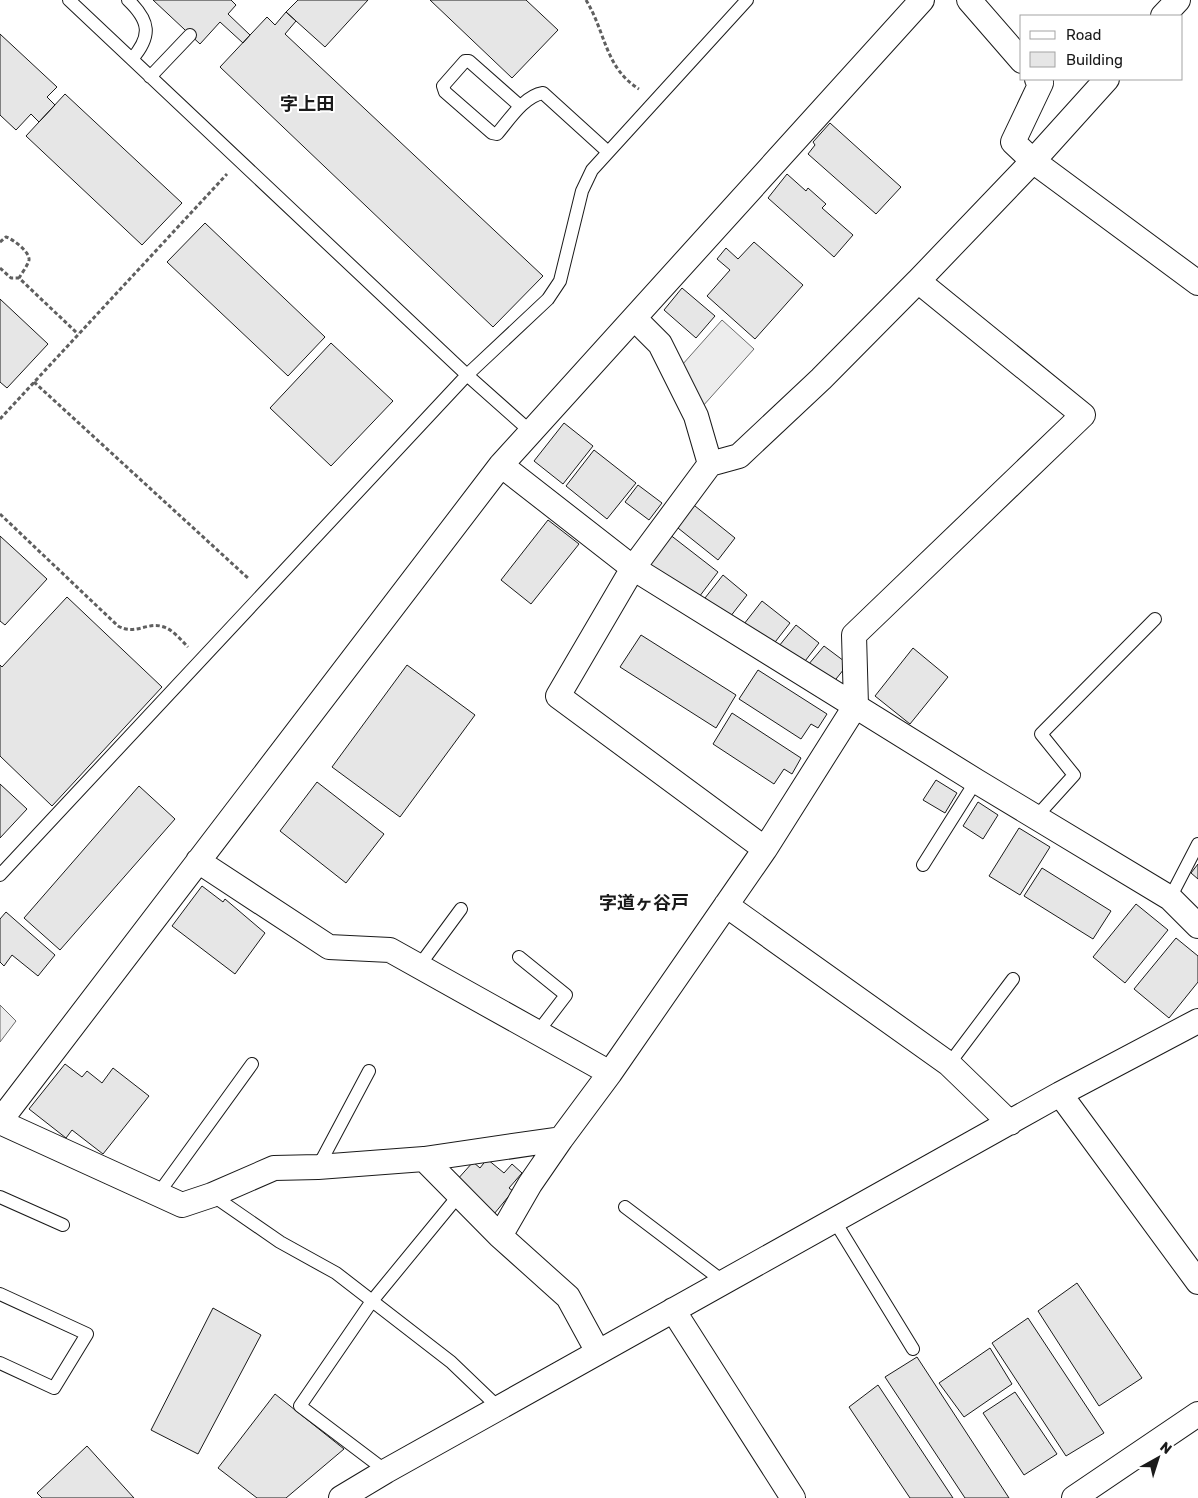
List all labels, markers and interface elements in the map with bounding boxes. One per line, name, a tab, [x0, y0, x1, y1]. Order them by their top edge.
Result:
legend	[1020, 15, 1183, 80]
text: Road	[1066, 26, 1102, 44]
text: Building	[1066, 51, 1123, 69]
district label: 字上田	[280, 93, 334, 115]
district label: 字道ヶ谷戸	[599, 892, 689, 914]
north arrow	[1133, 1433, 1183, 1483]
text: N	[1157, 1439, 1175, 1458]

